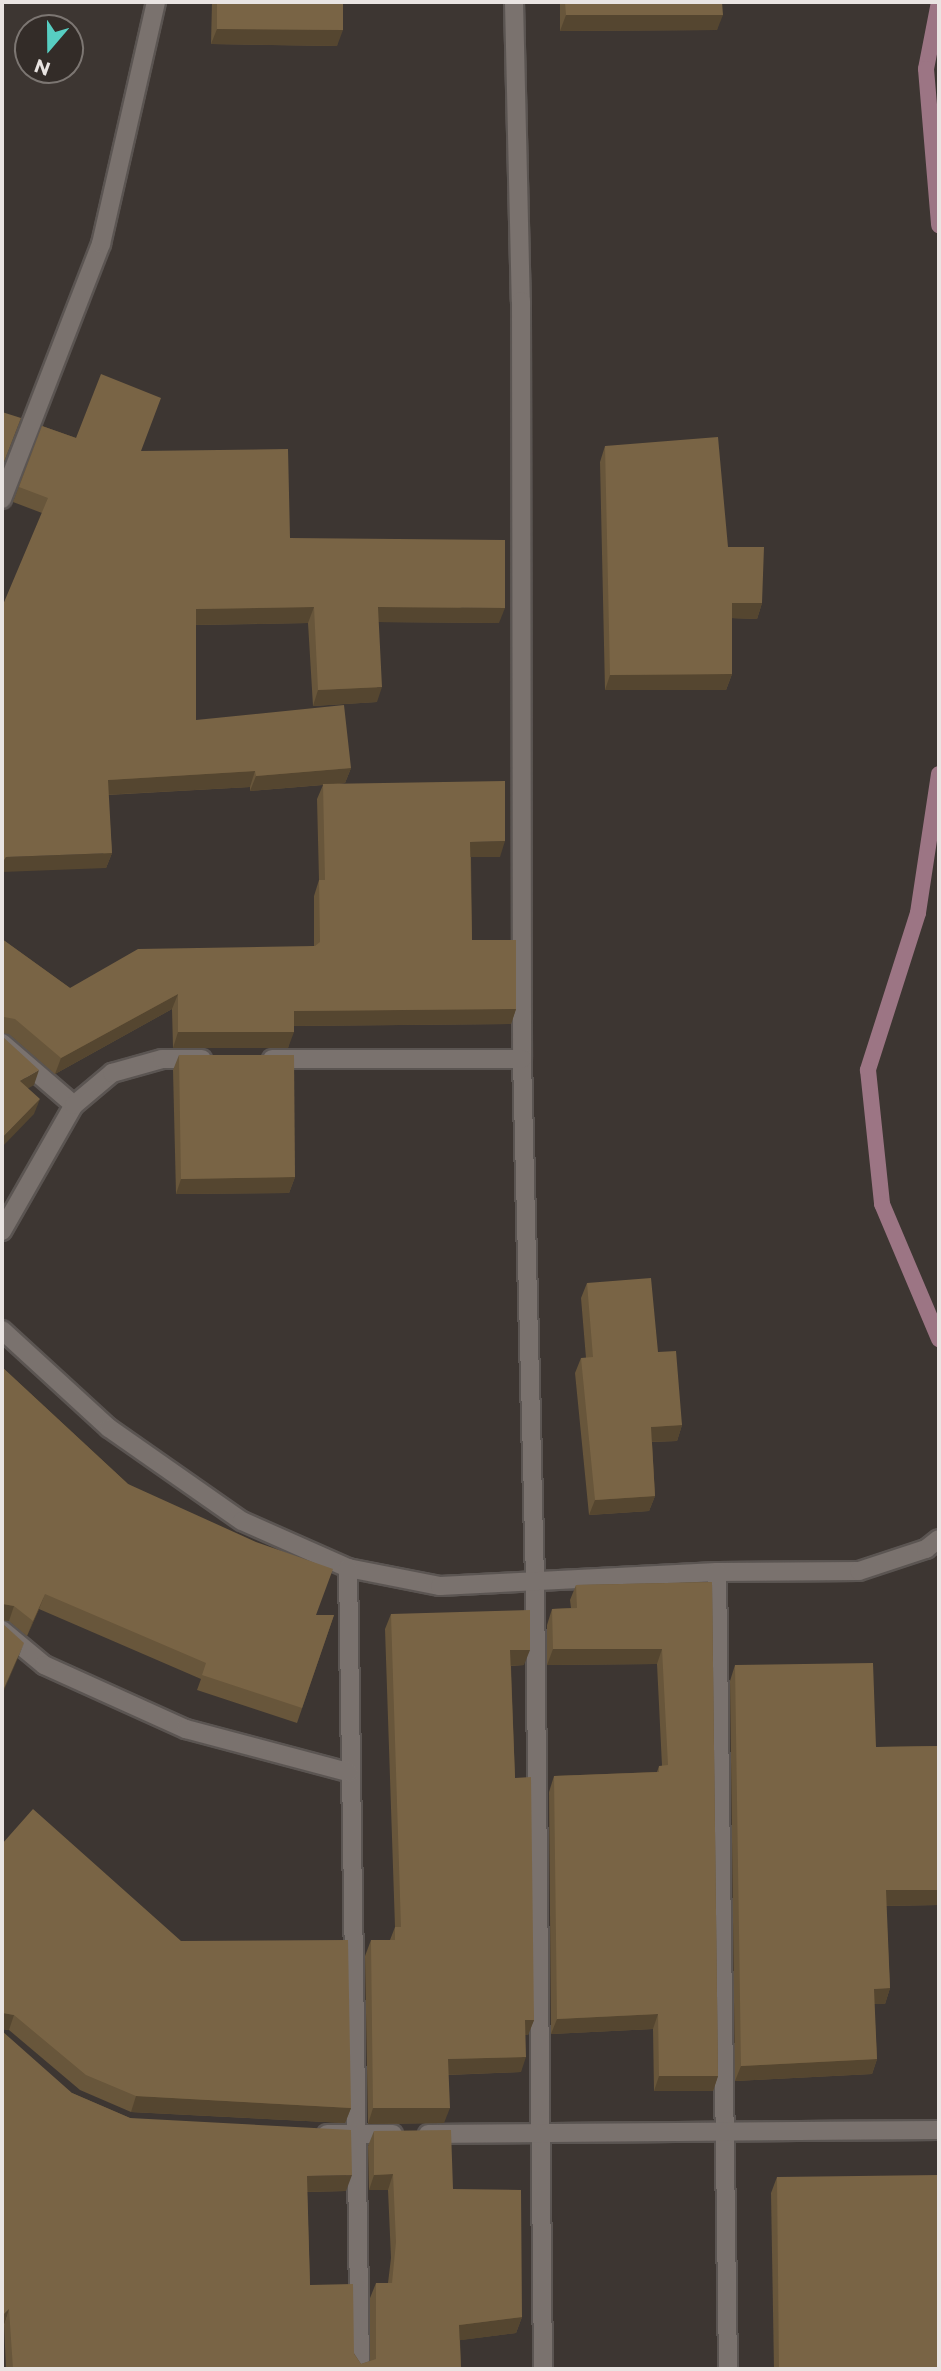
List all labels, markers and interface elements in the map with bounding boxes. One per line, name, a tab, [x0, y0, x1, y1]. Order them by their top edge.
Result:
north arrow	[14, 14, 84, 84]
text: N	[31, 54, 53, 81]

